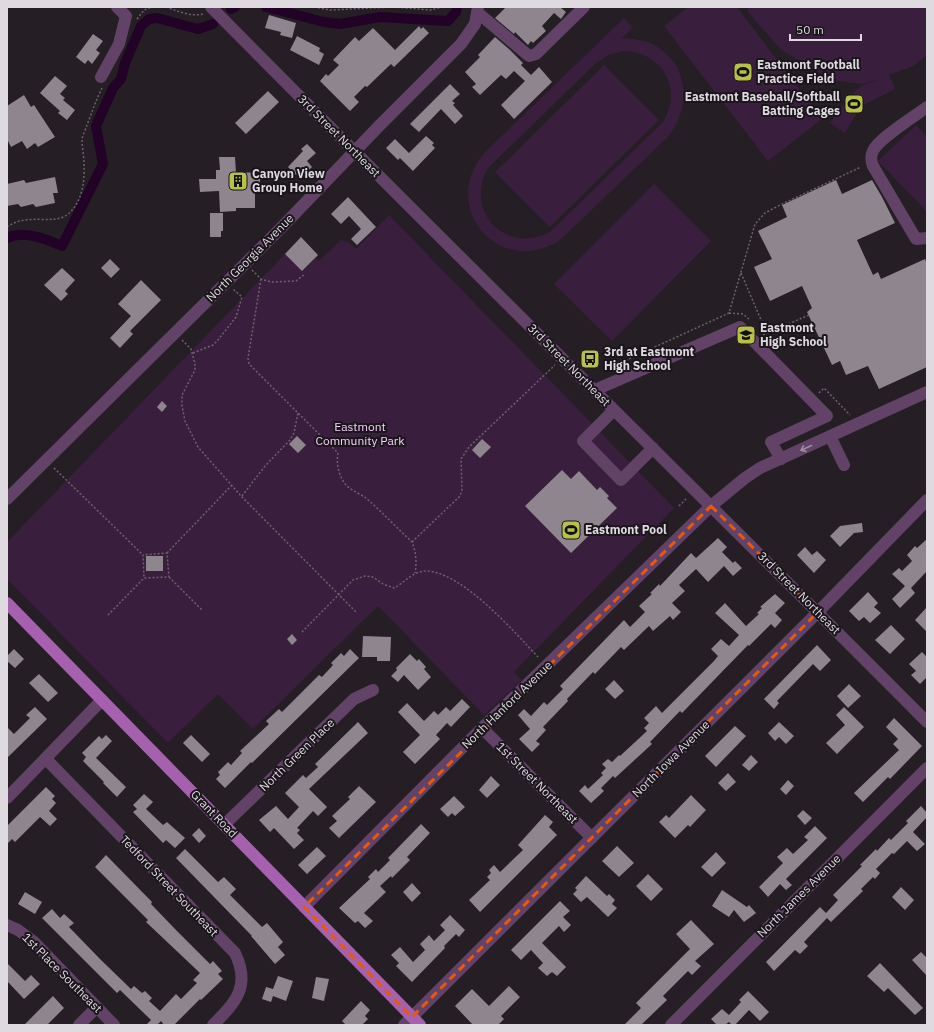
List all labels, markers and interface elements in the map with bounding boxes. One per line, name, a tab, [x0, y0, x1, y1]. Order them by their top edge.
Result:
scale bar	[790, 16, 861, 42]
text: 50 m	[796, 22, 824, 37]
place label: Eastmont Football Practice Field	[757, 57, 860, 86]
sports icon: Eastmont Football Practice Field	[732, 61, 754, 83]
place label: Eastmont Baseball/Softball Batting Cages	[685, 89, 840, 118]
street label: 3rd Street Northeast	[295, 91, 384, 180]
sports icon: Eastmont Baseball/Softball Batting Cages	[843, 93, 865, 115]
place label: Canyon View Group Home	[252, 166, 325, 195]
building icon: Canyon View Group Home	[227, 170, 249, 192]
street label: North Georgia Avenue	[203, 210, 297, 305]
street label: 3rd Street Northeast	[525, 320, 614, 409]
place label: Eastmont High School	[760, 320, 827, 349]
school or university icon: Eastmont High School	[735, 324, 757, 346]
place label: 3rd at Eastmont High School	[604, 344, 695, 373]
bus stop icon: 3rd at Eastmont High School	[579, 348, 601, 370]
park label: Eastmont Community Park	[315, 419, 405, 448]
one-way arrow	[800, 444, 812, 452]
sports icon: Eastmont Pool	[560, 519, 582, 541]
place label: Eastmont Pool	[585, 522, 667, 537]
street label: 3rd Street Northeast	[755, 548, 844, 637]
street label: North Hanford Avenue	[458, 657, 555, 752]
street label: North Green Place	[256, 715, 338, 794]
street label: North Iowa Avenue	[629, 717, 713, 800]
street label: 1st Street Northeast	[493, 739, 581, 827]
street label: Grant Road	[188, 787, 241, 841]
street label: Tedford Street Southeast	[117, 832, 221, 939]
street label: North James Avenue	[754, 851, 844, 940]
street label: 1st Place Southeast	[19, 930, 105, 1016]

